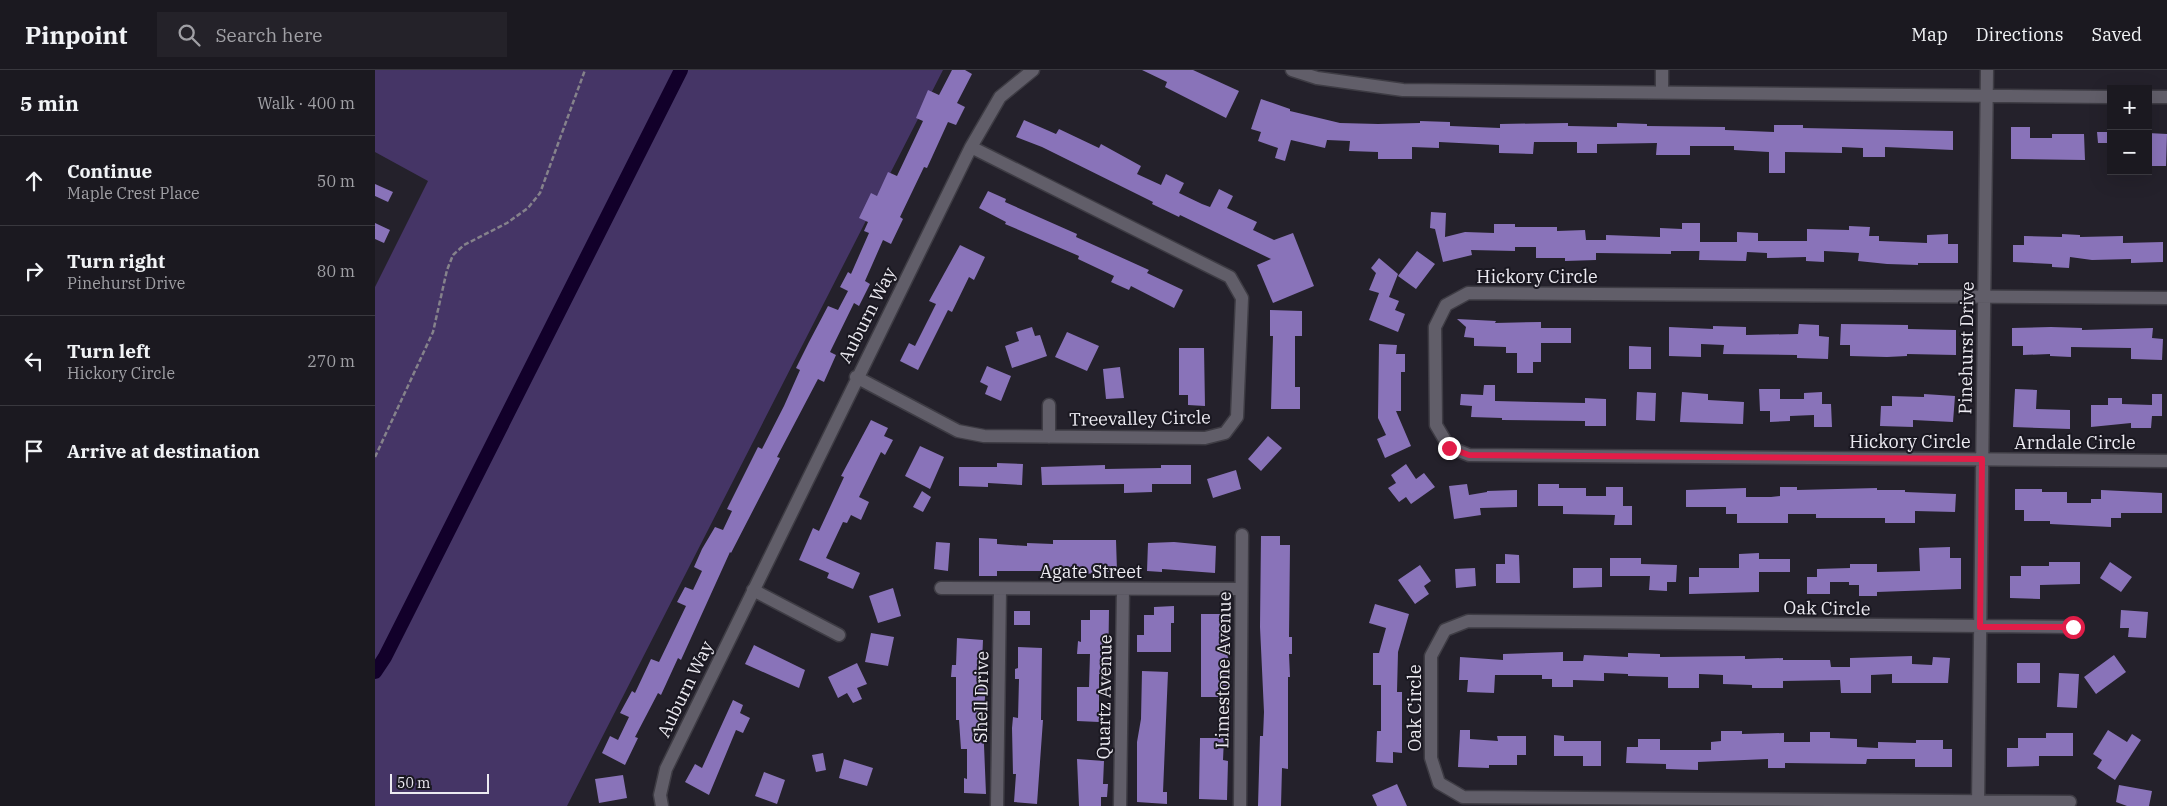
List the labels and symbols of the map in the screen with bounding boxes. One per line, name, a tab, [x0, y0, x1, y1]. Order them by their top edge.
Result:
street label: Auburn Way	[833, 263, 901, 367]
street label: Hickory Circle	[1476, 265, 1598, 288]
street label: Pinehurst Drive	[1953, 281, 1979, 415]
street label: Treevalley Circle	[1069, 405, 1211, 431]
street label: Hickory Circle	[1849, 430, 1971, 453]
street label: Arndale Circle	[2014, 431, 2136, 454]
route end	[1438, 437, 1461, 460]
street label: Agate Street	[1040, 560, 1142, 583]
street label: Limestone Avenue	[1210, 591, 1236, 749]
street label: Oak Circle	[1783, 596, 1871, 620]
route start	[2062, 616, 2085, 639]
street label: Quartz Avenue	[1091, 634, 1117, 760]
street label: Auburn Way	[652, 637, 718, 741]
street label: Shell Drive	[969, 651, 993, 743]
street label: Oak Circle	[1403, 664, 1426, 752]
scale bar	[390, 771, 489, 794]

